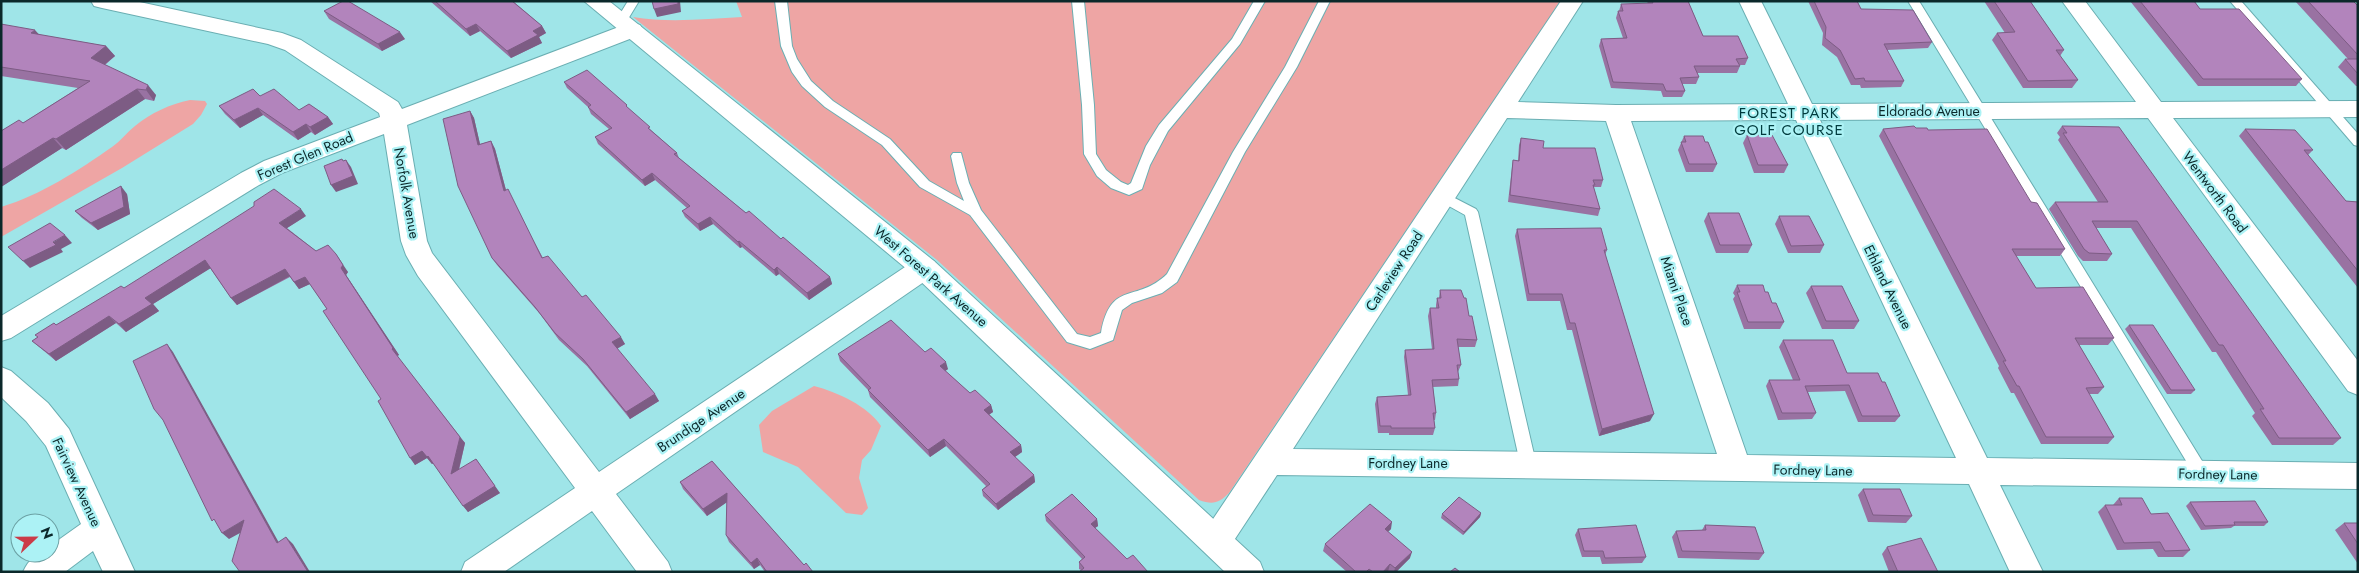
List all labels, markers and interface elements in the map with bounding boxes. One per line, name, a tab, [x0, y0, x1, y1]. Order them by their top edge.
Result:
street label: Eldorado Avenue	[1878, 101, 1980, 121]
district label: FOREST PARK GOLF COURSE	[1734, 102, 1844, 141]
street label: Forest Glen Road	[254, 127, 356, 185]
street label: Norfolk Avenue	[389, 146, 425, 240]
street label: Wentworth Road	[2178, 147, 2252, 237]
street label: West Forest Park Avenue	[870, 221, 992, 331]
street label: Carleview Road	[1361, 227, 1427, 315]
street label: Ethland Avenue	[1859, 241, 1917, 333]
street label: Miami Place	[1656, 254, 1698, 328]
street label: Brundige Avenue	[653, 383, 749, 457]
street label: Fairview Avenue	[48, 434, 106, 530]
street label: Fordney Lane	[1368, 453, 1448, 473]
street label: Fordney Lane	[1773, 459, 1853, 481]
street label: Fordney Lane	[2178, 463, 2258, 485]
north arrow	[10, 513, 60, 563]
text: N	[36, 524, 58, 542]

